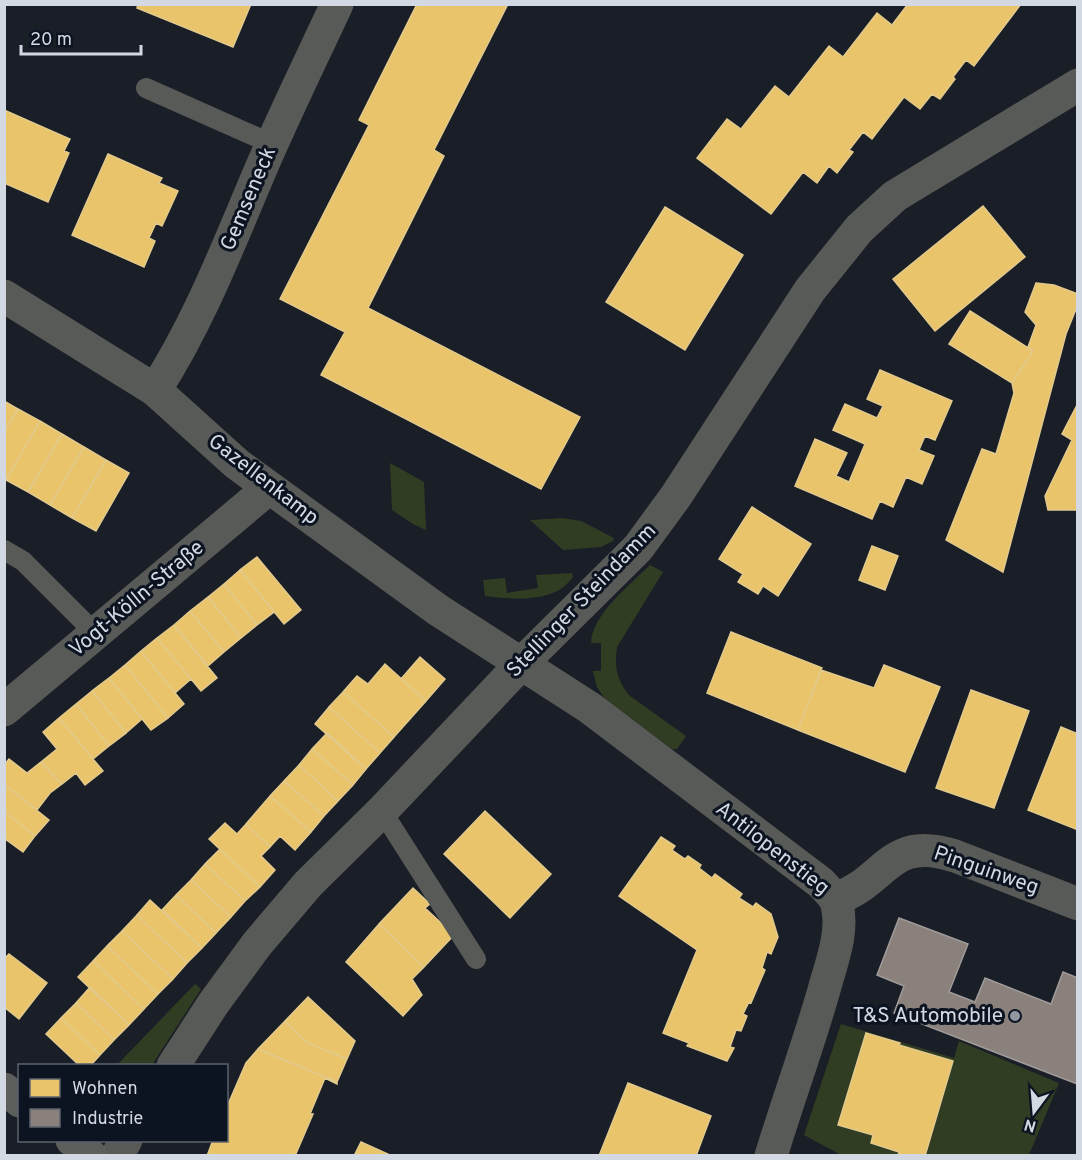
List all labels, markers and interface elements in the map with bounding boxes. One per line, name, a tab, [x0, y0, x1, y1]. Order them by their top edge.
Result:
scale bar	[21, 18, 141, 56]
text: 20 m	[30, 29, 72, 52]
street label: Gemseneck	[215, 143, 283, 255]
street label: Gazellenkamp	[202, 428, 324, 532]
street label: Stellinger Steindamm	[501, 518, 663, 684]
street label: Vogt-Kölln-Straße	[64, 535, 210, 663]
street label: Antilopenstieg	[710, 796, 834, 902]
street label: Pinguinweg	[930, 840, 1042, 902]
place label: T&S Automobile	[852, 1003, 1003, 1030]
marker: T&S Automobile	[1008, 1009, 1022, 1023]
legend	[18, 1064, 228, 1142]
text: Wohnen	[72, 1078, 138, 1101]
north arrow	[1004, 1082, 1064, 1142]
text: Industrie	[72, 1108, 143, 1131]
text: N	[1022, 1113, 1039, 1136]

